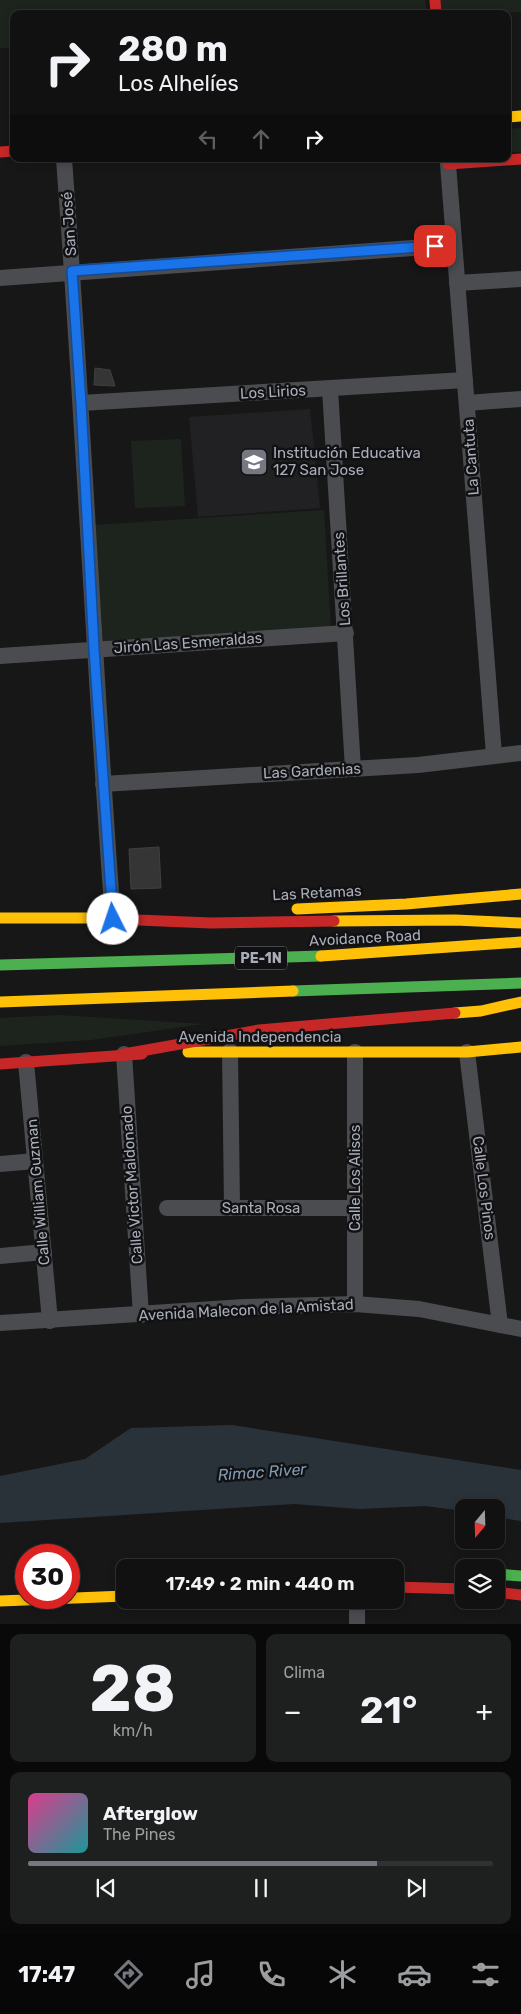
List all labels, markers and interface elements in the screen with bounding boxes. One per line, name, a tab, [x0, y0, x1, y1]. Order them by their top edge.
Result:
text: 280 m	[118, 28, 228, 70]
icon: right	[35, 30, 100, 95]
text: Los Alhelíes	[118, 70, 239, 97]
icon: left	[194, 125, 222, 153]
icon: ahead	[247, 125, 275, 153]
icon: right	[300, 125, 328, 153]
street label: San José	[58, 191, 80, 257]
pin	[414, 225, 456, 267]
icon: arrive	[421, 232, 449, 260]
street label: Los Lirios	[240, 381, 307, 403]
street label: La Cantuta	[459, 418, 483, 496]
place label: Institución Educativa 127 San Jose	[273, 444, 421, 479]
school or university icon: Institución Educativa 127 San Jose	[239, 447, 269, 477]
street label: Los Brillantes	[330, 531, 354, 627]
street label: Jirón Las Esmeraldas	[113, 629, 263, 657]
street label: Las Gardenias	[263, 759, 362, 783]
street label: Las Retamas	[272, 882, 363, 904]
position arrow	[86, 892, 138, 944]
street label: Avoidance Road	[309, 926, 421, 950]
road number: PE-1N	[235, 946, 287, 970]
street label: Avenida Independencia	[178, 1028, 342, 1046]
street label: Calle Victor Maldonado	[117, 1105, 147, 1265]
street label: Calle William Guzman	[23, 1118, 53, 1266]
street label: Calle Los Alisos	[346, 1124, 364, 1231]
street label: Calle Los Pinos	[469, 1135, 499, 1241]
street label: Santa Rosa	[222, 1199, 300, 1217]
street label: Avenida Malecon de la Amistad	[138, 1295, 354, 1325]
water label: Rimac River	[217, 1459, 308, 1485]
north arrow	[455, 1499, 505, 1549]
map controls	[455, 1499, 505, 1609]
speed limit sign: 30	[15, 1544, 80, 1609]
button: layers	[455, 1559, 505, 1609]
text: 17:49 · 2 min · 440 m	[165, 1572, 355, 1595]
text: 28	[90, 1650, 176, 1727]
text: Clima	[284, 1663, 325, 1682]
text: 21°	[360, 1687, 417, 1733]
text: −	[284, 1695, 302, 1728]
text: +	[476, 1695, 493, 1728]
text: km/h	[113, 1721, 153, 1740]
text: Afterglow	[103, 1802, 198, 1825]
text: The Pines	[103, 1825, 176, 1844]
icon: previous	[92, 1874, 120, 1902]
icon: pause	[247, 1874, 275, 1902]
icon: next	[402, 1874, 430, 1902]
icon: directions	[111, 1957, 146, 1992]
icon: music	[183, 1957, 218, 1992]
icon: phone	[254, 1957, 289, 1992]
icon: climate	[325, 1957, 360, 1992]
icon: car	[397, 1957, 432, 1992]
icon: filters	[468, 1957, 503, 1992]
text: 17:47	[18, 1961, 75, 1988]

